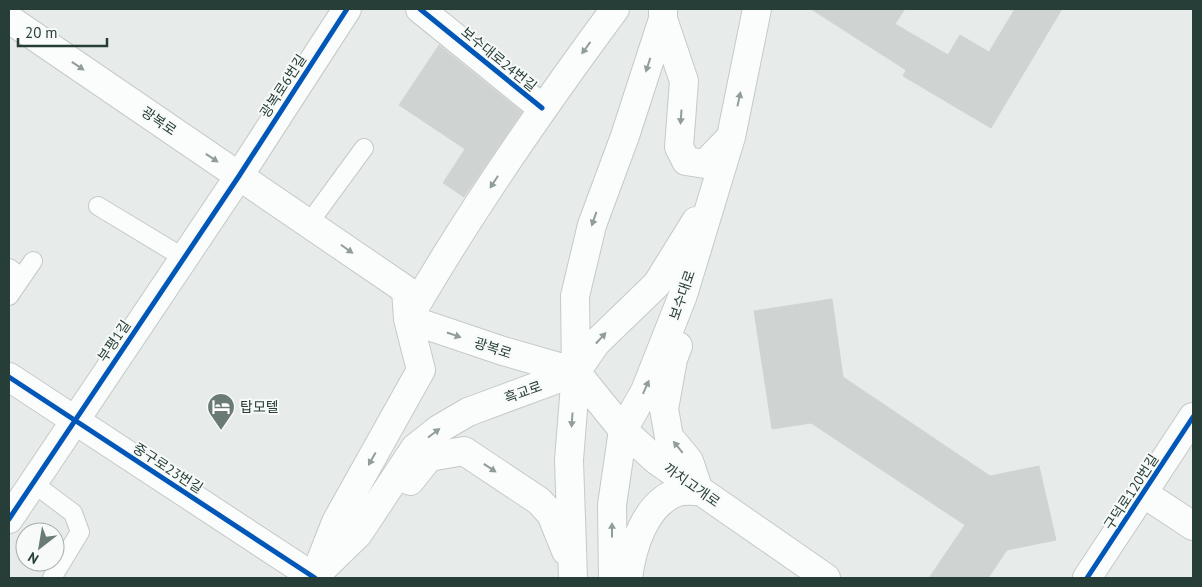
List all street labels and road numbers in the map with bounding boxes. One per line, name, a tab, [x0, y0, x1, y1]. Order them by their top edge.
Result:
street label: 보수대로24번길	[457, 23, 541, 95]
street label: 광복로6번길	[256, 51, 310, 121]
street label: 광복로	[138, 103, 180, 139]
street label: 보수대로	[665, 268, 699, 322]
street label: 부평1길	[94, 317, 134, 365]
street label: 광복로	[472, 333, 514, 363]
street label: 흑교로	[502, 377, 544, 407]
street label: 중구로23번길	[130, 439, 206, 497]
street label: 구덕로120번길	[1100, 450, 1162, 534]
street label: 까치고개로	[660, 459, 724, 511]

